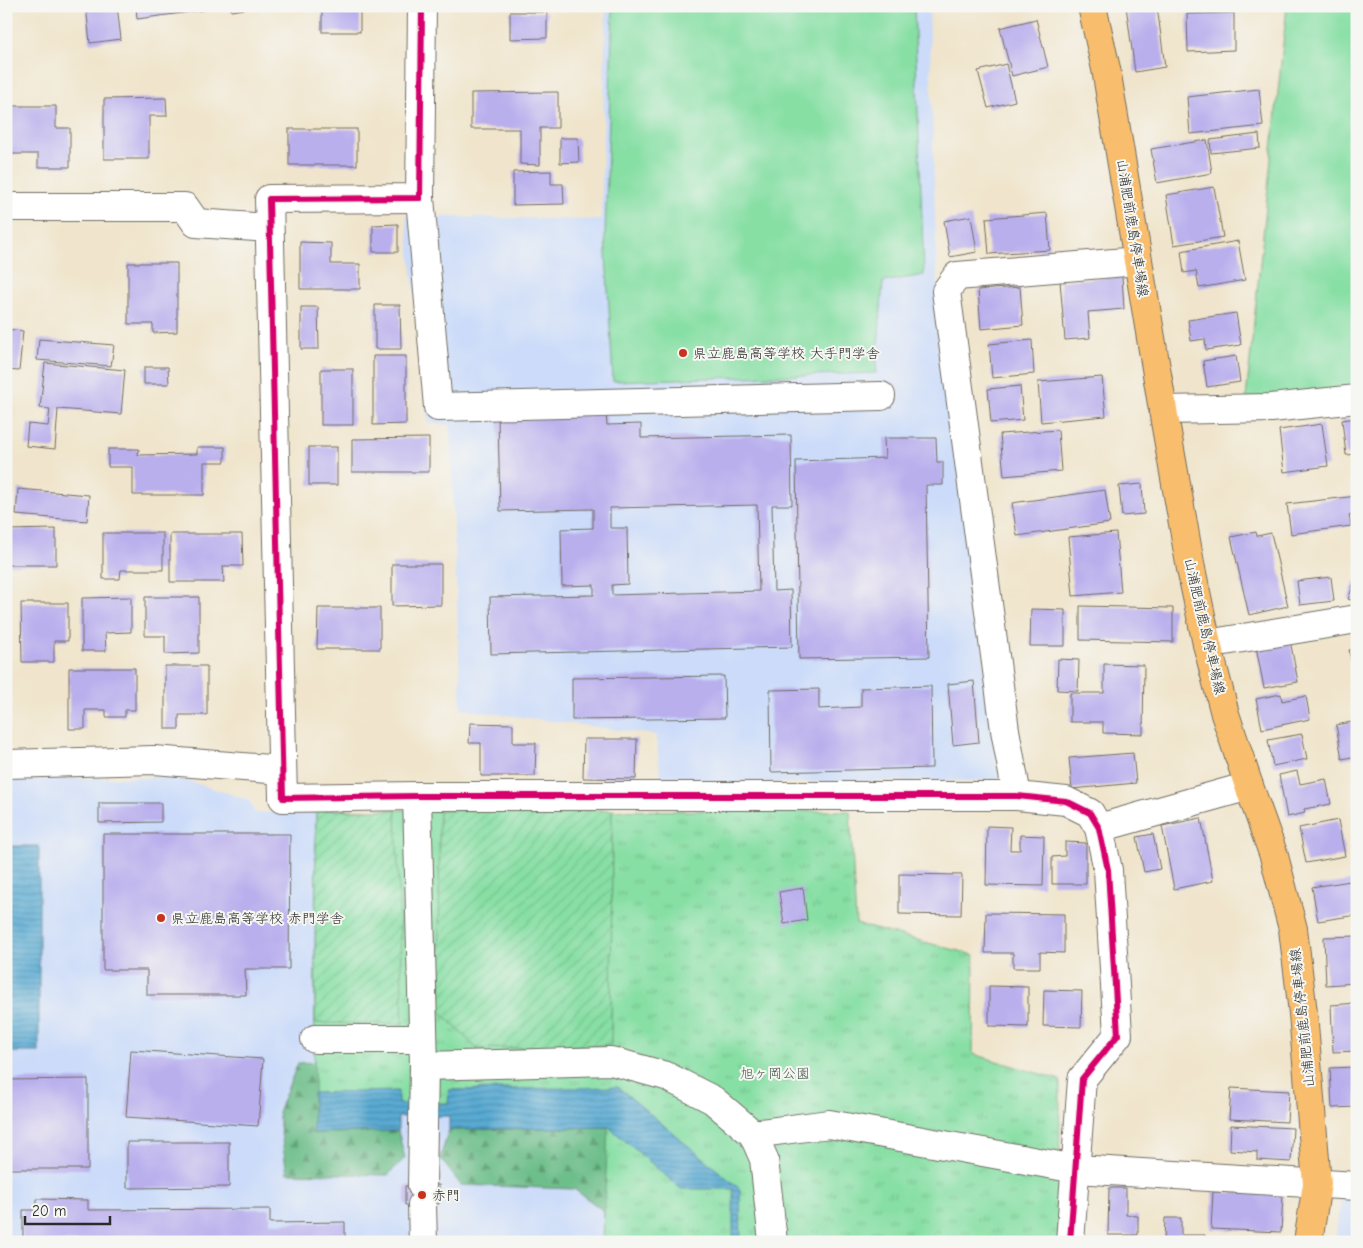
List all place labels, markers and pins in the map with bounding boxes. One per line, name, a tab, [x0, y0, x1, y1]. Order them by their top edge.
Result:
place label: 県立鹿島高等学校 大手門学舎	[693, 345, 880, 362]
marker: 県立鹿島高等学校 大手門学舎	[677, 347, 689, 359]
place label: 県立鹿島高等学校 赤門学舎	[171, 910, 344, 927]
marker: 県立鹿島高等学校 赤門学舎	[155, 912, 167, 924]
place label: 赤門	[432, 1187, 460, 1204]
marker: 赤門	[416, 1189, 428, 1201]

